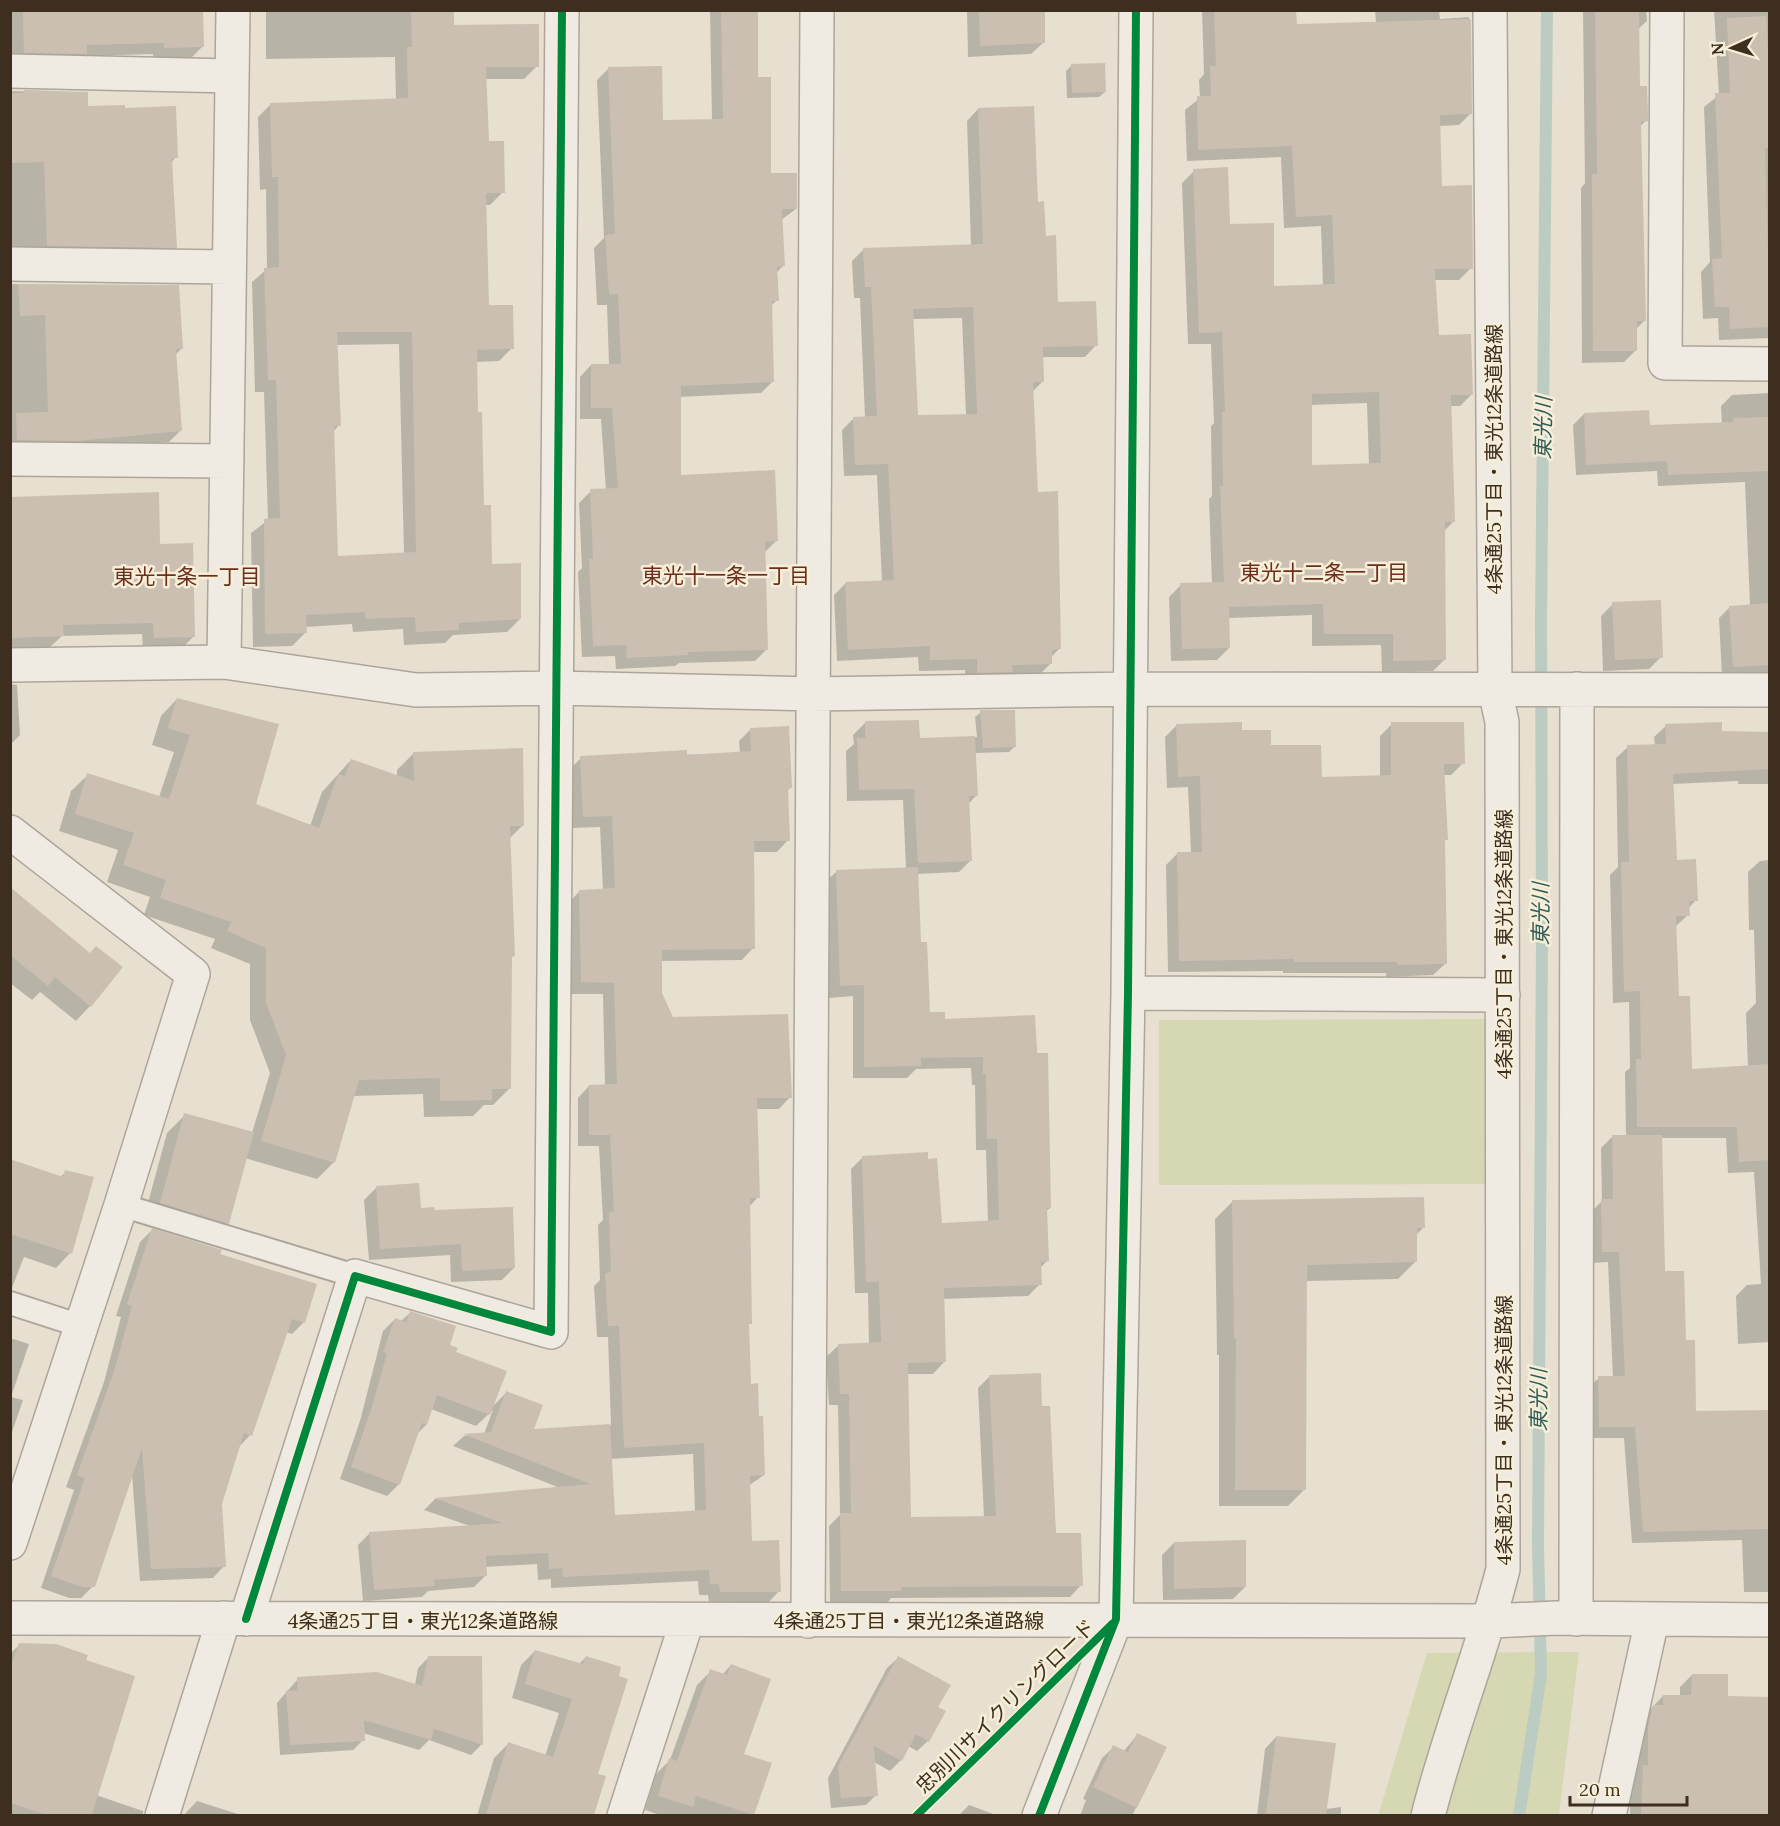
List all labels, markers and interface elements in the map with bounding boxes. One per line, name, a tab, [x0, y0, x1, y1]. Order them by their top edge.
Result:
north arrow	[1702, 18, 1762, 78]
text: N	[1707, 42, 1727, 56]
street label: 4条通25丁目・東光12条道路線	[1481, 324, 1506, 594]
water label: 東光川	[1529, 394, 1557, 460]
district label: 東光十二条一丁目	[1240, 559, 1408, 586]
district label: 東光十一条一丁目	[642, 562, 810, 589]
district label: 東光十条一丁目	[114, 563, 261, 590]
street label: 4条通25丁目・東光12条道路線	[1491, 809, 1516, 1079]
water label: 東光川	[1527, 881, 1554, 946]
street label: 4条通25丁目・東光12条道路線	[1491, 1295, 1516, 1565]
water label: 東光川	[1525, 1367, 1552, 1432]
street label: 4条通25丁目・東光12条道路線	[288, 1608, 558, 1633]
street label: 4条通25丁目・東光12条道路線	[774, 1608, 1044, 1633]
street label: 忠別川サイクリングロード	[910, 1614, 1100, 1798]
scale bar	[1570, 1769, 1687, 1807]
text: 20 m	[1579, 1778, 1621, 1801]

